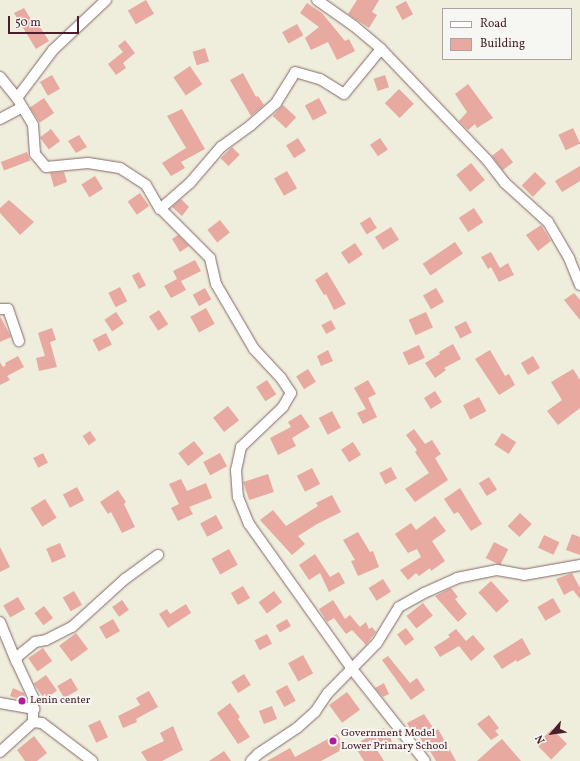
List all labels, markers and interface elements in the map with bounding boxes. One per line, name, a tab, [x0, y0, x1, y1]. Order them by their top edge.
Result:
scale bar	[10, 8, 81, 34]
legend	[442, 8, 572, 60]
text: 50 m	[15, 15, 41, 31]
text: Road	[480, 16, 507, 32]
text: Building	[480, 36, 525, 52]
place label: Lenin center	[30, 694, 90, 708]
marker: Lenin center	[17, 696, 27, 706]
north arrow	[532, 713, 572, 753]
place label: Government Model Lower Primary School	[341, 728, 448, 754]
text: N	[532, 732, 549, 746]
marker: Government Model Lower Primary School	[328, 736, 338, 746]

